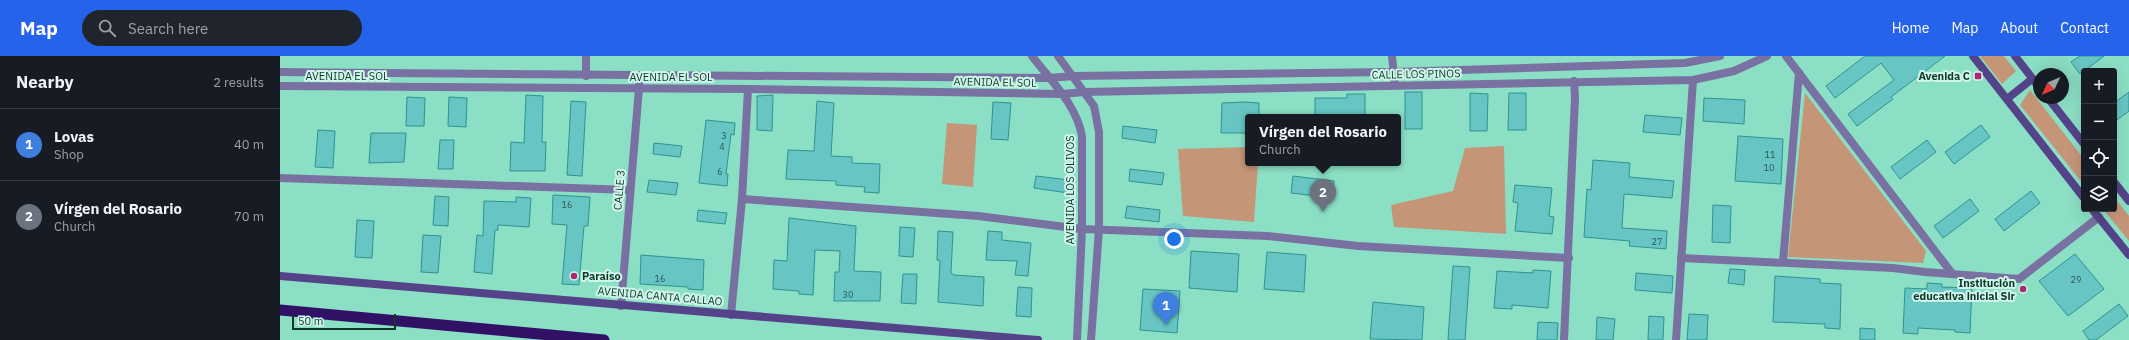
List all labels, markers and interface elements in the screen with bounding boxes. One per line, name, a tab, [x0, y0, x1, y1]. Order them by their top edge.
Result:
search box	[82, 10, 362, 46]
text: Map	[20, 16, 58, 40]
icon: search	[96, 17, 118, 39]
text: Search here	[128, 19, 208, 38]
text: Home	[1892, 19, 1929, 37]
text: Map	[1951, 19, 1978, 37]
text: About	[2000, 19, 2038, 37]
text: Contact	[2060, 19, 2109, 37]
street label: CALLE LOS PINOS	[1371, 66, 1461, 82]
north arrow	[2033, 68, 2069, 104]
map controls	[2081, 68, 2117, 212]
button: +	[2081, 68, 2117, 104]
street label: AVENIDA EL SOL	[306, 69, 389, 83]
place label: Avenida C	[1918, 69, 1970, 83]
street label: AVENIDA EL SOL	[630, 70, 713, 84]
text: Nearby	[16, 71, 74, 93]
marker: Avenida C	[1973, 71, 1983, 81]
text: 2 results	[213, 74, 264, 91]
street label: AVENIDA EL SOL	[953, 74, 1037, 90]
button: −	[2081, 104, 2117, 140]
popup	[1245, 114, 1401, 166]
text: Vírgen del Rosario	[1259, 122, 1387, 141]
text: Lovas	[54, 127, 94, 146]
house number: 3	[721, 130, 727, 141]
street label: AVENIDA LOS OLIVOS	[1063, 135, 1077, 245]
text: 1	[25, 136, 33, 153]
text: 40 m	[234, 136, 264, 153]
button: locate	[2081, 140, 2117, 176]
house number: 4	[719, 141, 725, 152]
text: Church	[1259, 141, 1301, 158]
text: Shop	[54, 146, 84, 163]
house number: 11	[1765, 149, 1775, 160]
house number: 10	[1764, 162, 1774, 173]
house number: 6	[717, 166, 723, 177]
street label: CALLE 3	[610, 169, 628, 211]
button: layers	[2081, 176, 2117, 212]
pin: 2	[1310, 179, 1336, 212]
text: Vírgen del Rosario	[54, 199, 182, 218]
house number: 16	[562, 199, 572, 210]
text: 2	[25, 208, 33, 225]
text: 70 m	[234, 208, 264, 225]
text: Church	[54, 218, 95, 235]
your location	[1164, 229, 1184, 249]
house number: 27	[1652, 236, 1662, 247]
place label: Paraíso	[582, 269, 621, 283]
marker: Paraíso	[569, 271, 579, 281]
house number: 16	[655, 273, 665, 284]
house number: 29	[2071, 274, 2081, 285]
place label: Institución educativa inicial Sir	[1913, 276, 2016, 303]
street label: AVENIDA CANTA CALLAO	[597, 284, 723, 308]
marker: Institución educativa inicial Sir	[2018, 284, 2028, 294]
house number: 30	[843, 289, 853, 300]
pin: 1	[1153, 292, 1179, 325]
scale bar	[292, 312, 396, 331]
text: 50 m	[298, 314, 323, 328]

